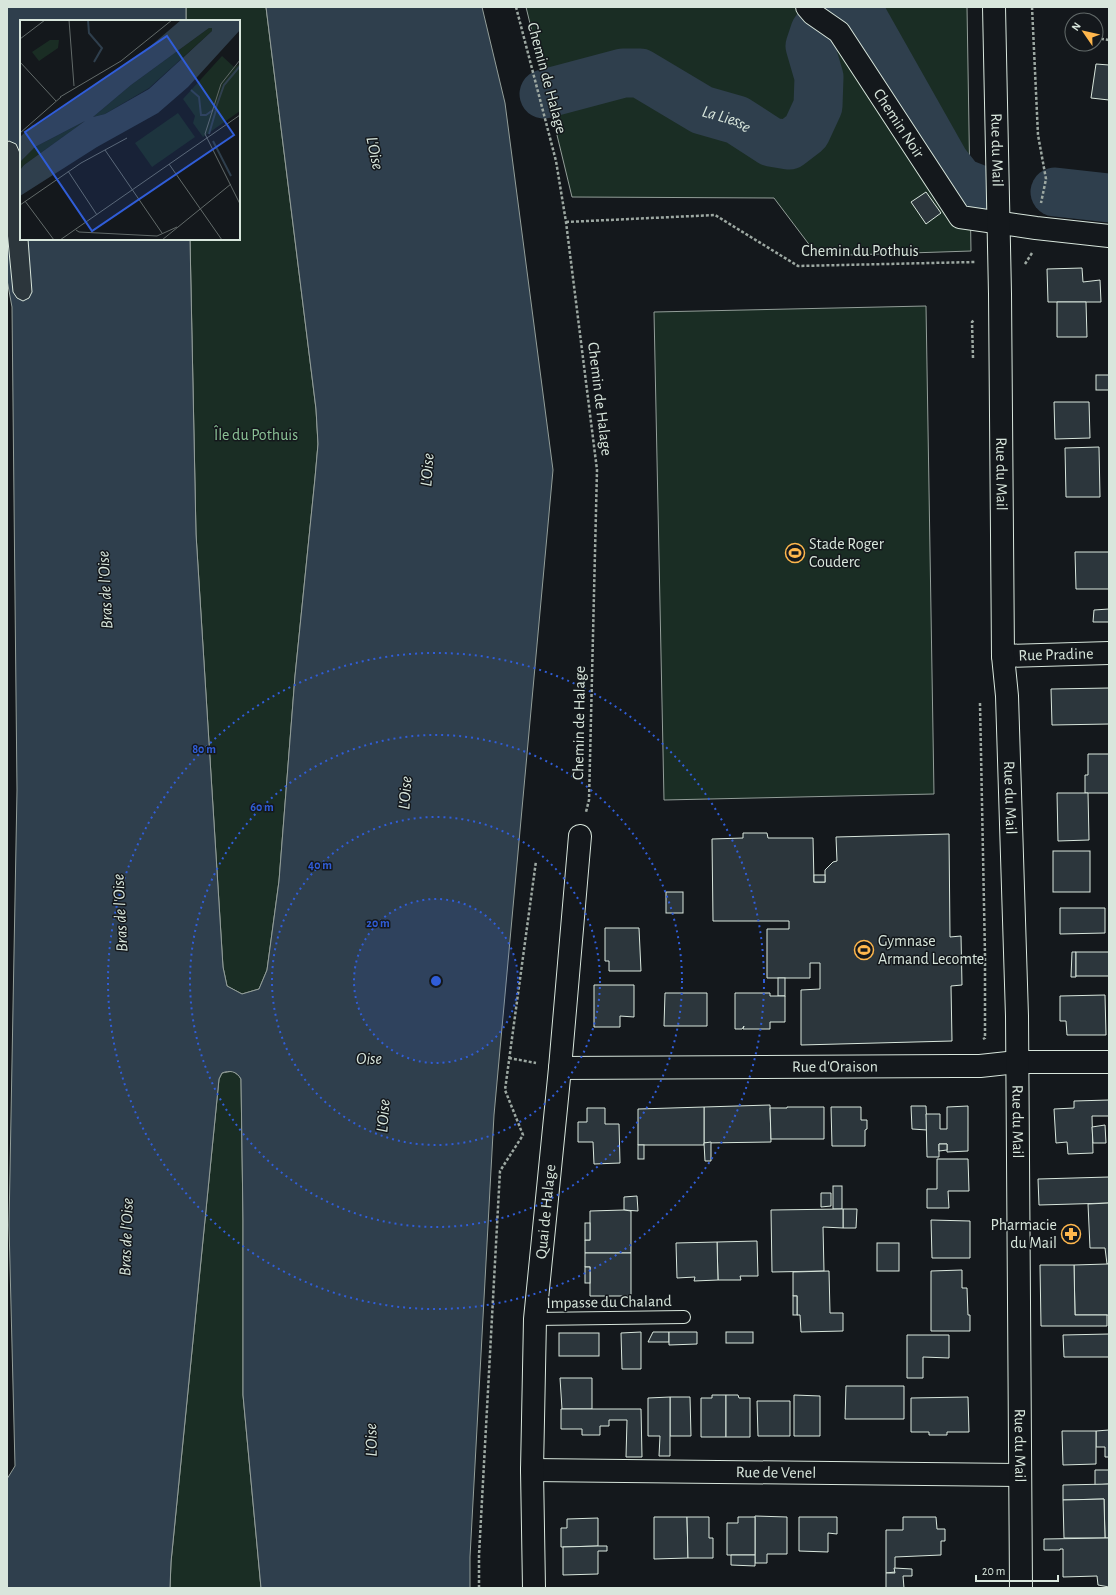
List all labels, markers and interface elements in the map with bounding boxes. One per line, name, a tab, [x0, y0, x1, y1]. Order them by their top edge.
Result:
north arrow	[1064, 12, 1104, 52]
inset map	[20, 20, 240, 240]
text: N	[1069, 20, 1083, 33]
street label: Chemin de Halage	[524, 21, 570, 135]
street label: Chemin Noir	[870, 86, 928, 162]
water label: La Liesse	[700, 102, 754, 135]
street label: Rue du Mail	[988, 113, 1006, 187]
water label: L'Oise	[363, 135, 387, 171]
street label: Chemin du Pothuis	[801, 243, 919, 259]
street label: Chemin de Halage	[585, 341, 615, 457]
park label: Île du Pothuis	[214, 425, 298, 443]
street label: Rue du Mail	[993, 437, 1010, 511]
water label: L'Oise	[417, 453, 437, 487]
place label: Stade Roger Couderc	[809, 536, 885, 570]
sports icon: Stade Roger Couderc	[784, 542, 806, 564]
water label: Bras de l'Oise	[94, 550, 116, 630]
street label: Rue Pradine	[1018, 645, 1094, 664]
street label: Chemin de Halage	[570, 666, 588, 780]
text: 80 m	[192, 743, 216, 755]
street label: Rue du Mail	[1001, 761, 1019, 835]
water label: L'Oise	[395, 776, 415, 810]
text: 60 m	[250, 801, 274, 813]
text: 40 m	[308, 859, 332, 871]
water label: Bras de l'Oise	[109, 873, 131, 953]
text: 20 m	[366, 917, 390, 929]
place label: Gymnase Armand Lecomte	[878, 933, 984, 967]
sports icon: Gymnase Armand Lecomte	[853, 939, 875, 961]
centre of rings	[429, 974, 443, 988]
water label: Oise	[356, 1050, 382, 1067]
street label: Rue d'Oraison	[792, 1058, 878, 1075]
street label: Rue du Mail	[1009, 1085, 1026, 1158]
water label: L'Oise	[373, 1099, 393, 1133]
street label: Quai de Halage	[533, 1163, 558, 1260]
water label: Bras de l'Oise	[116, 1198, 136, 1276]
place label: Pharmacie du Mail	[990, 1217, 1057, 1251]
pharmacy icon: Pharmacie du Mail	[1060, 1223, 1082, 1245]
street label: Impasse du Chaland	[546, 1293, 672, 1311]
street label: Rue du Mail	[1012, 1409, 1028, 1482]
water label: L'Oise	[362, 1423, 380, 1457]
street label: Rue de Venel	[736, 1464, 816, 1481]
scale bar	[976, 1557, 1058, 1583]
text: 20 m	[982, 1565, 1005, 1577]

